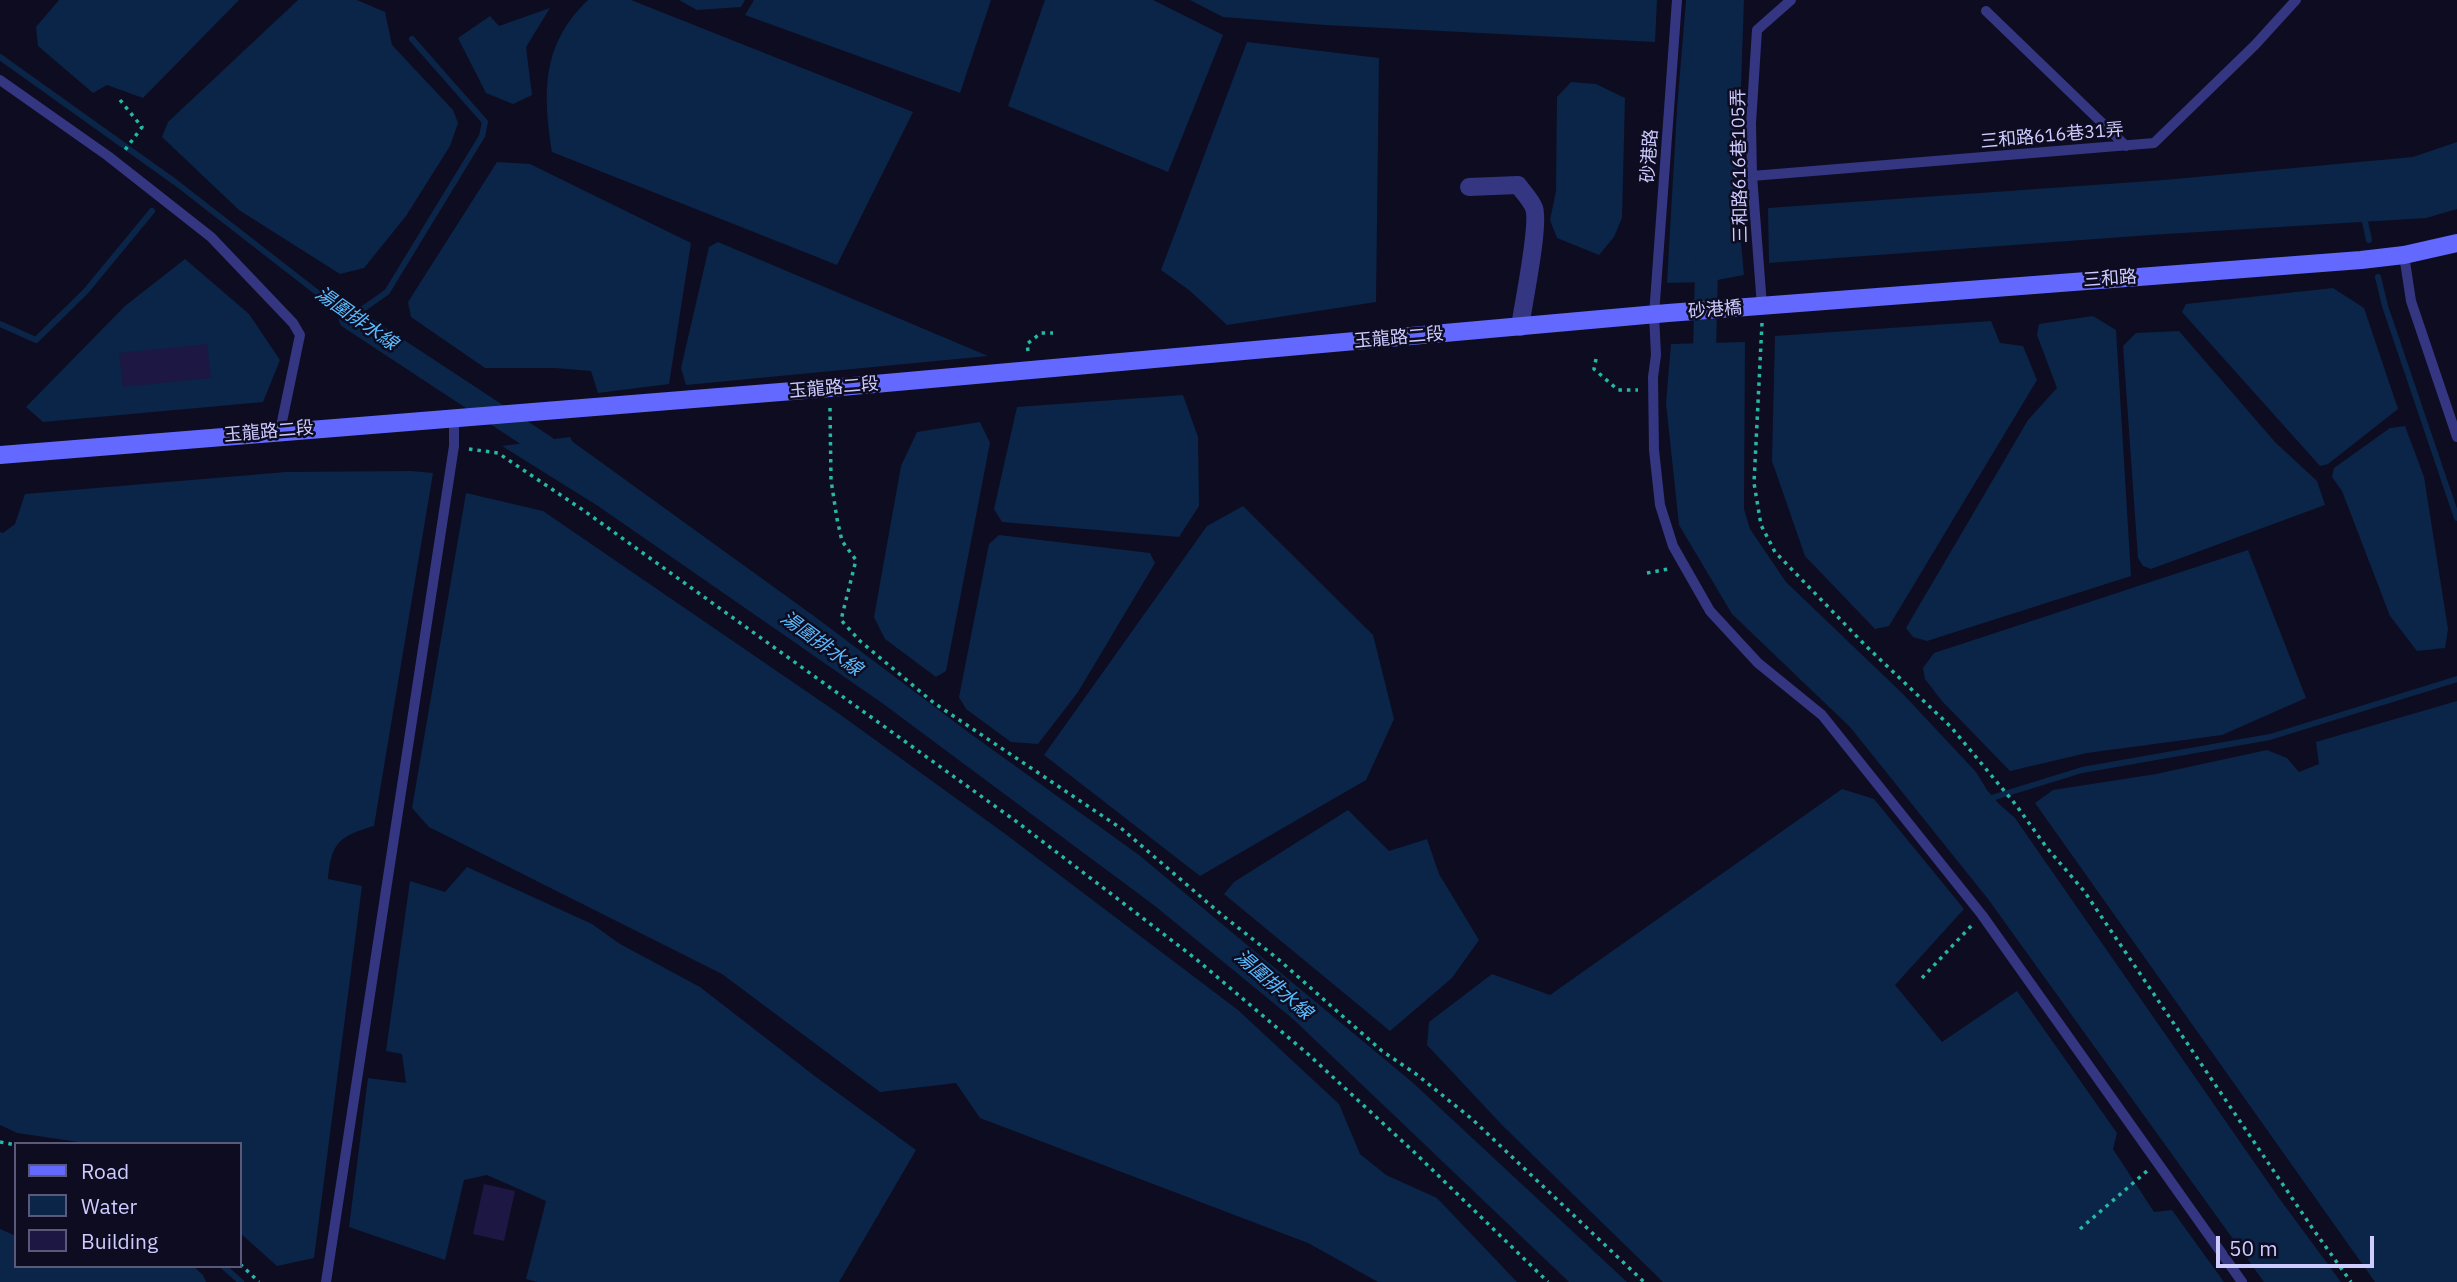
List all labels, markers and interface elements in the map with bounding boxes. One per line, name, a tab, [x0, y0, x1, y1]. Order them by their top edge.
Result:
street label: 三和路616巷105弄	[1728, 88, 1752, 244]
street label: 三和路616巷31弄	[1979, 119, 2125, 153]
street label: 砂港路	[1637, 128, 1663, 184]
street label: 三和路	[2082, 266, 2138, 292]
water label: 湯圍排水線	[311, 282, 401, 356]
street label: 砂港橋	[1687, 297, 1743, 323]
street label: 玉龍路二段	[1353, 323, 1445, 353]
street label: 玉龍路二段	[788, 373, 880, 403]
street label: 玉龍路二段	[223, 417, 315, 447]
water label: 湯圍排水線	[776, 607, 866, 681]
water label: 湯圍排水線	[1230, 945, 1316, 1025]
legend	[14, 1142, 242, 1268]
text: Road	[81, 1157, 129, 1185]
text: Water	[81, 1192, 137, 1220]
scale bar	[2219, 1222, 2376, 1266]
text: Building	[81, 1227, 158, 1255]
text: 50 m	[2229, 1234, 2278, 1262]

